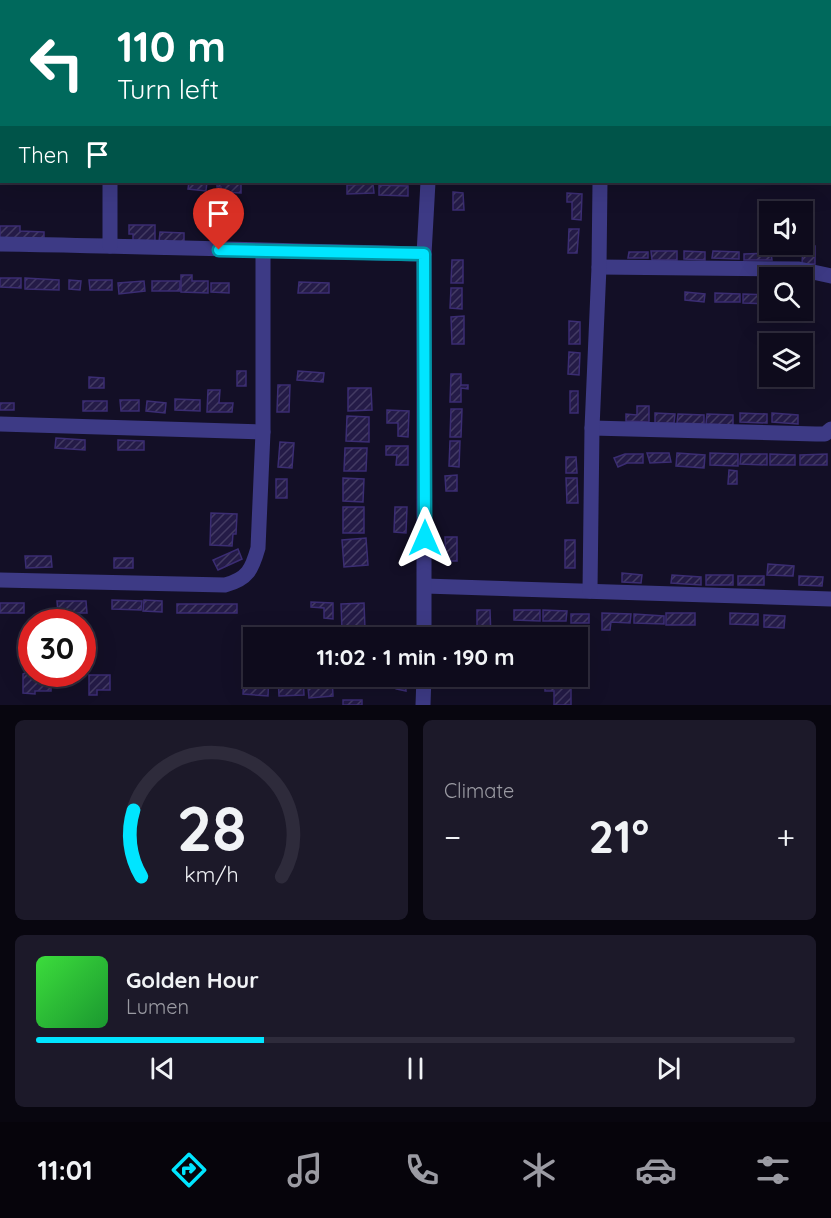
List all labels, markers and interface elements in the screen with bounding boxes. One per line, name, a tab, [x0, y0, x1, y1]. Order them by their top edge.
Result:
text: 110 m	[117, 20, 226, 73]
icon: left	[18, 24, 96, 102]
text: Turn left	[117, 72, 219, 106]
icon: arrive	[81, 138, 114, 171]
text: Then	[18, 141, 69, 169]
pin	[193, 188, 244, 250]
icon: arrive	[202, 197, 235, 230]
map controls	[759, 201, 813, 387]
button: sound	[759, 201, 813, 255]
button: search	[759, 267, 813, 321]
button: layers	[759, 333, 813, 387]
position arrow	[393, 506, 457, 570]
speed limit sign: 30	[18, 609, 96, 687]
text: 11:02 · 1 min · 190 m	[317, 643, 514, 671]
text: Climate	[444, 778, 514, 803]
text: 28	[177, 789, 246, 867]
text: 21°	[588, 808, 649, 864]
text: −	[444, 816, 461, 857]
text: +	[776, 816, 795, 857]
text: km/h	[184, 861, 239, 887]
text: Golden Hour	[126, 966, 259, 994]
text: Lumen	[126, 994, 189, 1019]
icon: previous	[146, 1052, 179, 1085]
icon: pause	[399, 1052, 432, 1085]
icon: next	[652, 1052, 685, 1085]
icon: directions	[168, 1149, 210, 1191]
icon: music	[284, 1149, 326, 1191]
icon: phone	[401, 1149, 443, 1191]
icon: climate	[518, 1149, 560, 1191]
icon: car	[635, 1149, 677, 1191]
icon: filters	[752, 1149, 794, 1191]
text: 11:01	[37, 1153, 93, 1187]

